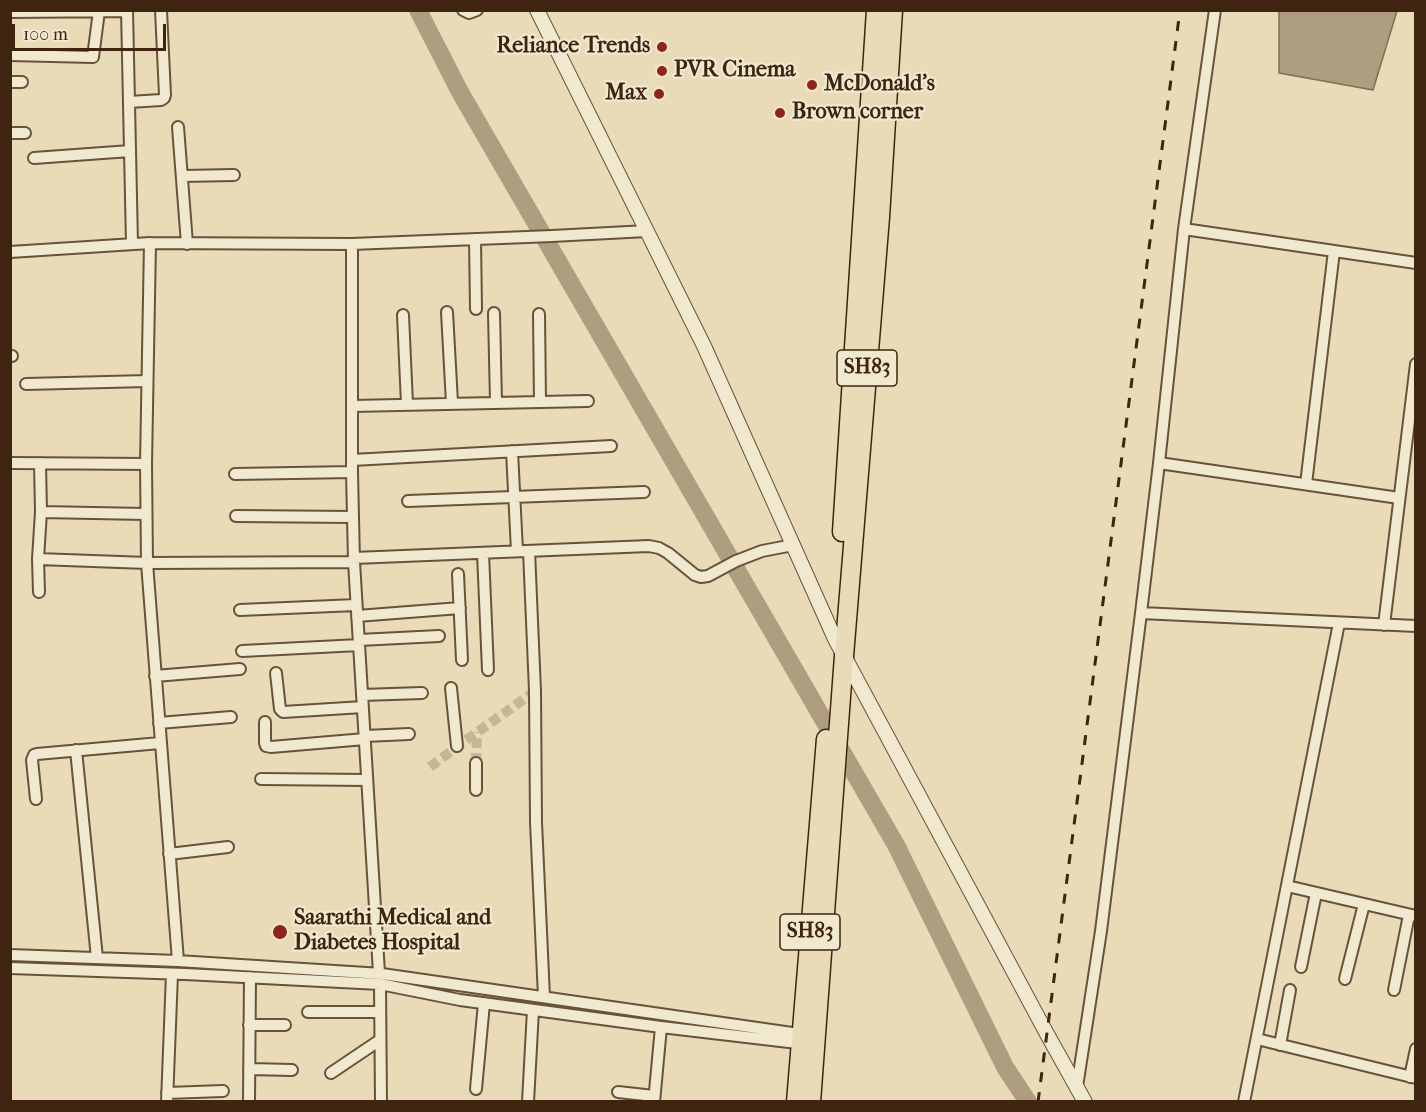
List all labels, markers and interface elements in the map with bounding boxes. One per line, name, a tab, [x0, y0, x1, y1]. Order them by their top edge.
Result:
scale bar	[15, 12, 170, 50]
text: 100 m	[23, 24, 68, 45]
place label: Reliance Trends	[497, 34, 650, 60]
marker: Reliance Trends	[655, 40, 669, 54]
place label: PVR Cinema	[674, 58, 795, 84]
marker: PVR Cinema	[655, 64, 669, 78]
place label: McDonald's	[824, 72, 935, 98]
marker: McDonald's	[805, 78, 819, 92]
place label: Max	[605, 81, 647, 107]
marker: Max	[652, 87, 666, 101]
place label: Brown corner	[792, 100, 923, 126]
marker: Brown corner	[773, 106, 787, 120]
road number: SH83	[837, 350, 897, 386]
place label: Saarathi Medical and Diabetes Hospital	[294, 906, 491, 957]
road number: SH83	[780, 914, 840, 950]
marker: Saarathi Medical and Diabetes Hospital	[271, 923, 289, 941]

